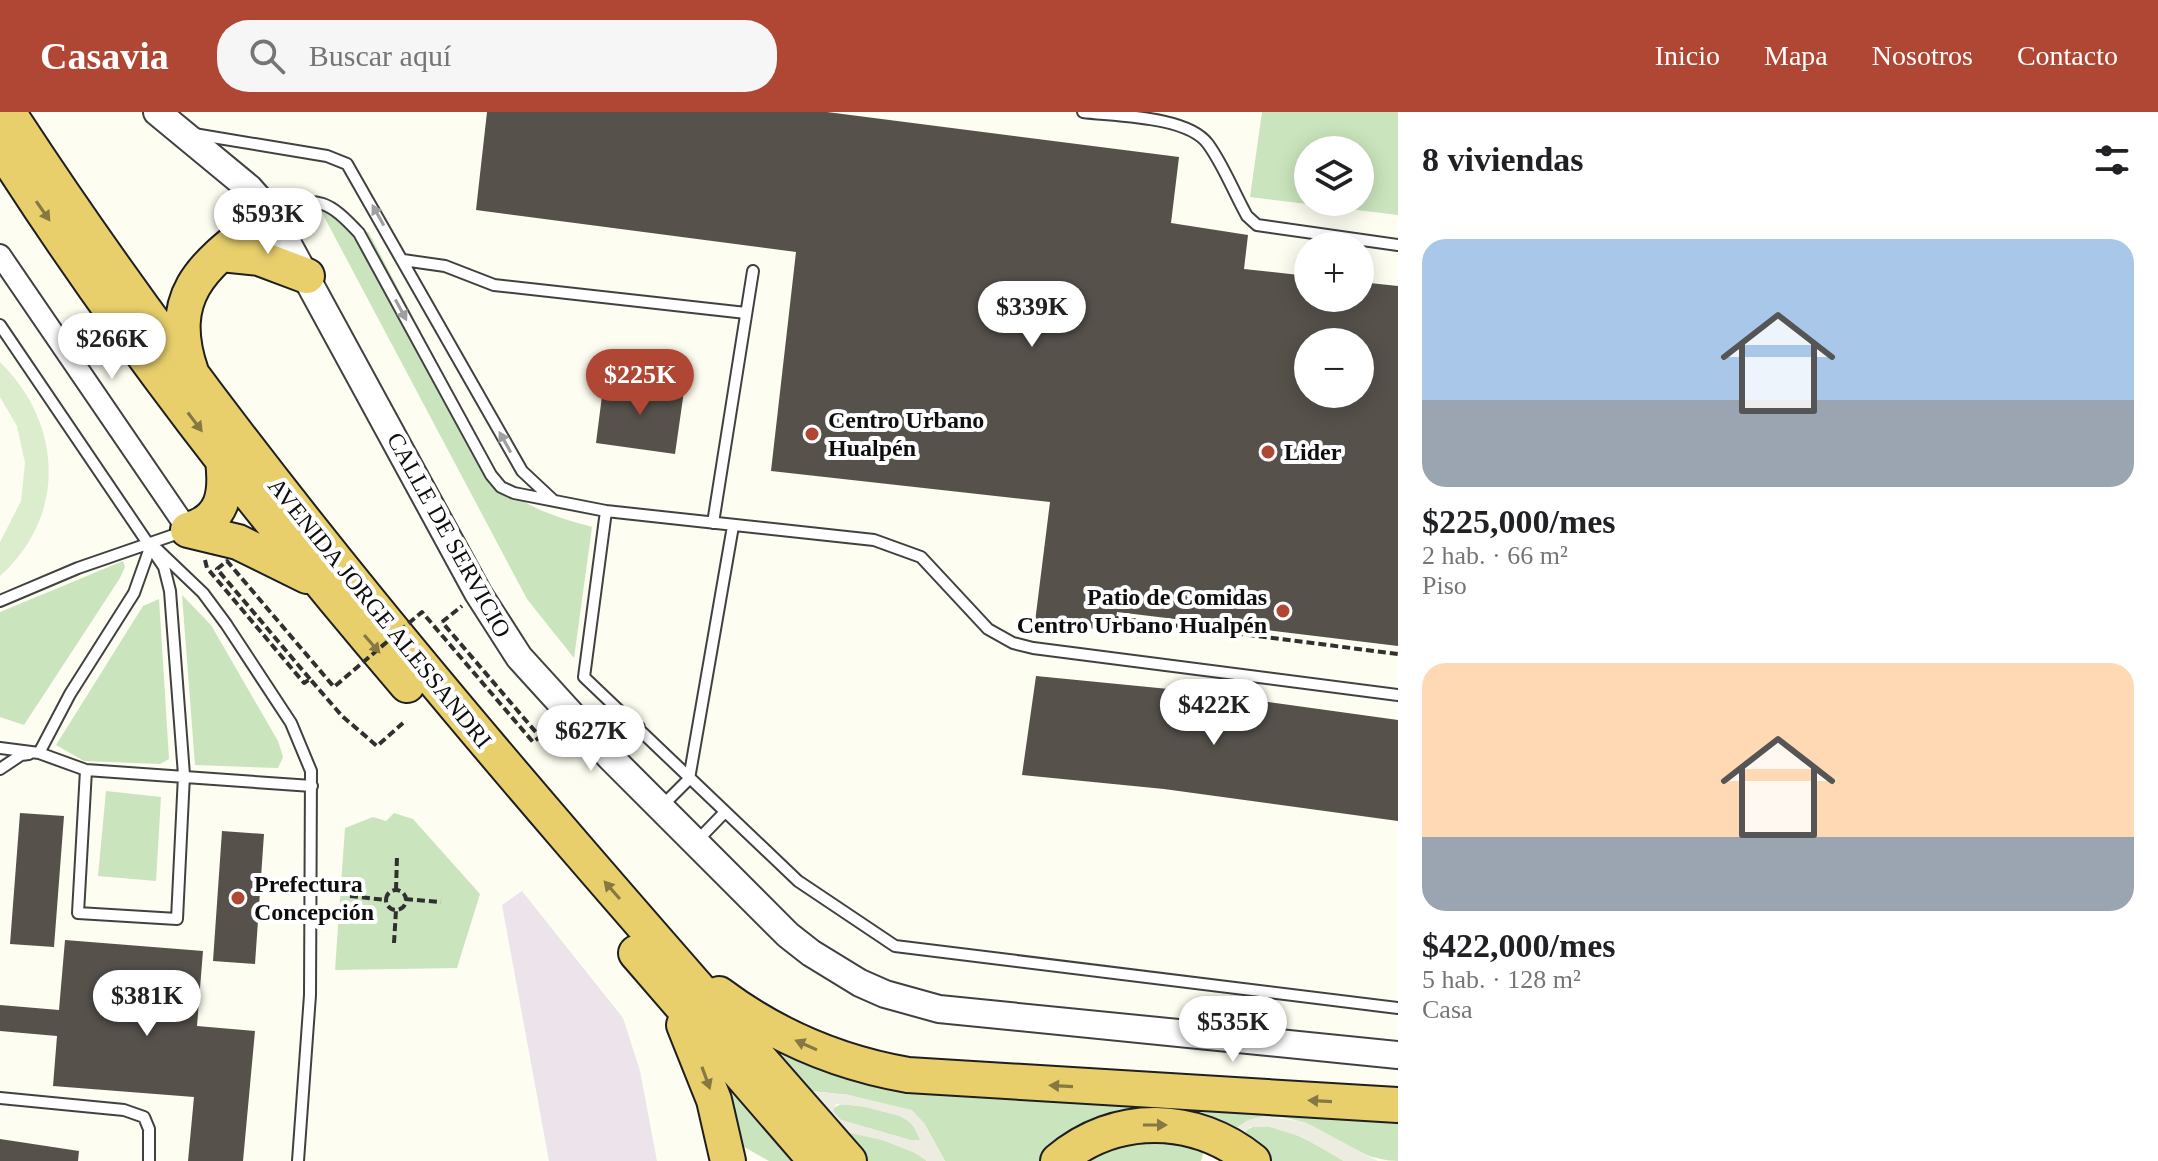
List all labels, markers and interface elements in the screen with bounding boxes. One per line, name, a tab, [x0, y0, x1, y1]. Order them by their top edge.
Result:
search box	[217, 20, 777, 92]
icon: search	[245, 34, 289, 78]
text: Casavia	[40, 35, 169, 77]
text: Buscar aquí	[309, 39, 451, 72]
text: Inicio	[1655, 40, 1720, 71]
text: Mapa	[1764, 40, 1828, 71]
text: Nosotros	[1872, 40, 1973, 71]
text: Contacto	[2017, 40, 2118, 71]
map controls	[1294, 136, 1374, 408]
button: layers	[1294, 136, 1374, 216]
icon: filters	[2090, 138, 2134, 182]
text: 8 viviendas	[1422, 141, 1584, 178]
pin: $593K	[212, 188, 324, 256]
text: $593K	[232, 199, 304, 228]
one-way arrow	[35, 201, 50, 222]
one-way arrow	[371, 204, 385, 226]
button: +	[1294, 232, 1374, 312]
pin: $339K	[976, 281, 1088, 349]
icon: home	[1706, 291, 1850, 435]
text: $339K	[996, 292, 1068, 321]
one-way arrow	[394, 298, 408, 321]
pin: $266K	[56, 313, 168, 381]
text: $266K	[76, 324, 148, 353]
button: −	[1294, 328, 1374, 408]
pin: $225K	[584, 349, 696, 417]
text: $225K	[604, 360, 676, 389]
place label: Centro Urbano Hualpén	[828, 407, 984, 461]
one-way arrow	[186, 412, 202, 432]
marker: Centro Urbano Hualpén	[803, 425, 821, 443]
street label: CALLE DE SERVICIO	[382, 428, 516, 642]
one-way arrow	[498, 430, 512, 453]
place label: Lider	[1284, 439, 1342, 465]
marker: Lider	[1259, 443, 1277, 461]
street label: AVENIDA JORGE ALESSANDRI	[263, 473, 497, 753]
text: $225,000/mes	[1422, 503, 1616, 540]
text: 2 hab. · 66 m²	[1422, 541, 1568, 570]
text: Piso	[1422, 571, 1467, 600]
place label: Patio de Comidas Centro Urbano Hualpén	[1017, 584, 1267, 638]
marker: Patio de Comidas Centro Urbano Hualpén	[1274, 602, 1292, 620]
one-way arrow	[363, 634, 380, 654]
pin: $422K	[1158, 679, 1270, 747]
text: $422K	[1178, 690, 1250, 719]
pin: $627K	[535, 705, 647, 773]
icon: home	[1706, 715, 1850, 859]
text: $627K	[555, 716, 627, 745]
place label: Prefectura Concepción	[254, 871, 374, 925]
one-way arrow	[604, 880, 622, 899]
marker: Prefectura Concepción	[229, 889, 247, 907]
text: $422,000/mes	[1422, 927, 1616, 964]
text: 5 hab. · 128 m²	[1422, 965, 1581, 994]
pin: $381K	[91, 970, 203, 1038]
text: $381K	[111, 981, 183, 1010]
text: Casa	[1422, 995, 1473, 1024]
pin: $535K	[1177, 996, 1289, 1064]
text: $535K	[1197, 1007, 1269, 1036]
one-way arrow	[794, 1038, 818, 1052]
one-way arrow	[701, 1066, 713, 1090]
one-way arrow	[1047, 1080, 1073, 1093]
one-way arrow	[1307, 1094, 1332, 1107]
one-way arrow	[1143, 1119, 1168, 1131]

